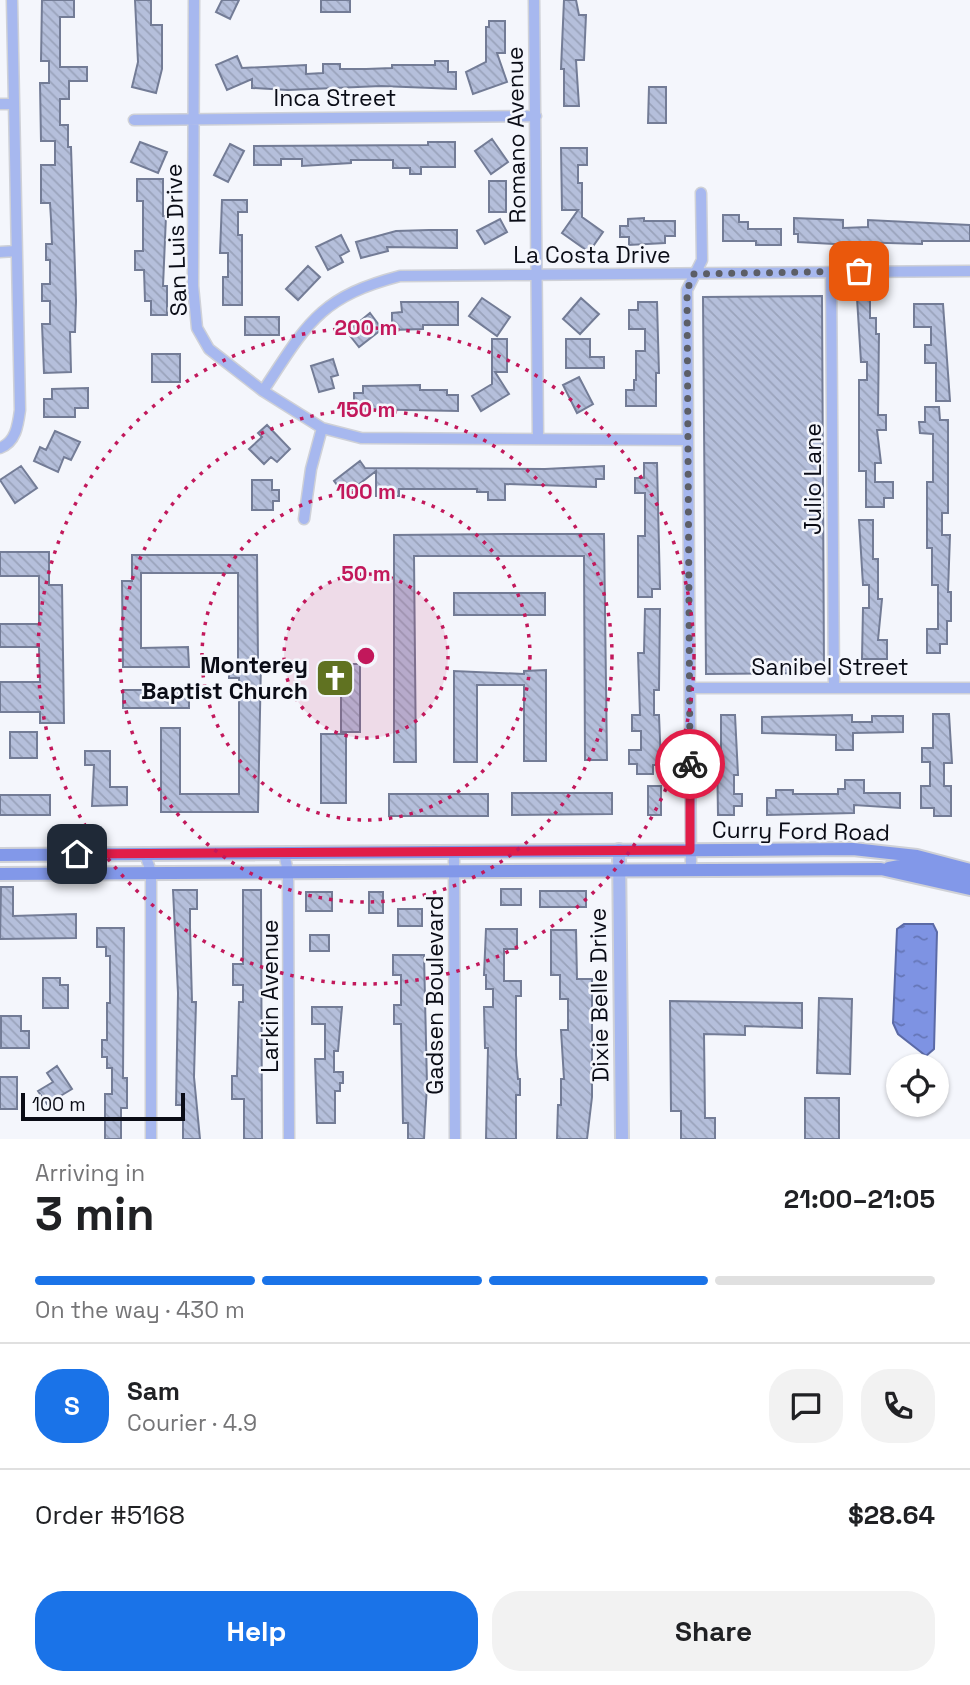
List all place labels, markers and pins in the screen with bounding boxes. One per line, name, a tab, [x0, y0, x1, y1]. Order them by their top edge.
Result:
pin	[829, 241, 889, 301]
centre of rings	[354, 644, 378, 668]
place label: Monterey Baptist Church	[141, 650, 308, 706]
church icon: Monterey Baptist Church	[314, 657, 356, 699]
pin	[47, 824, 107, 884]

